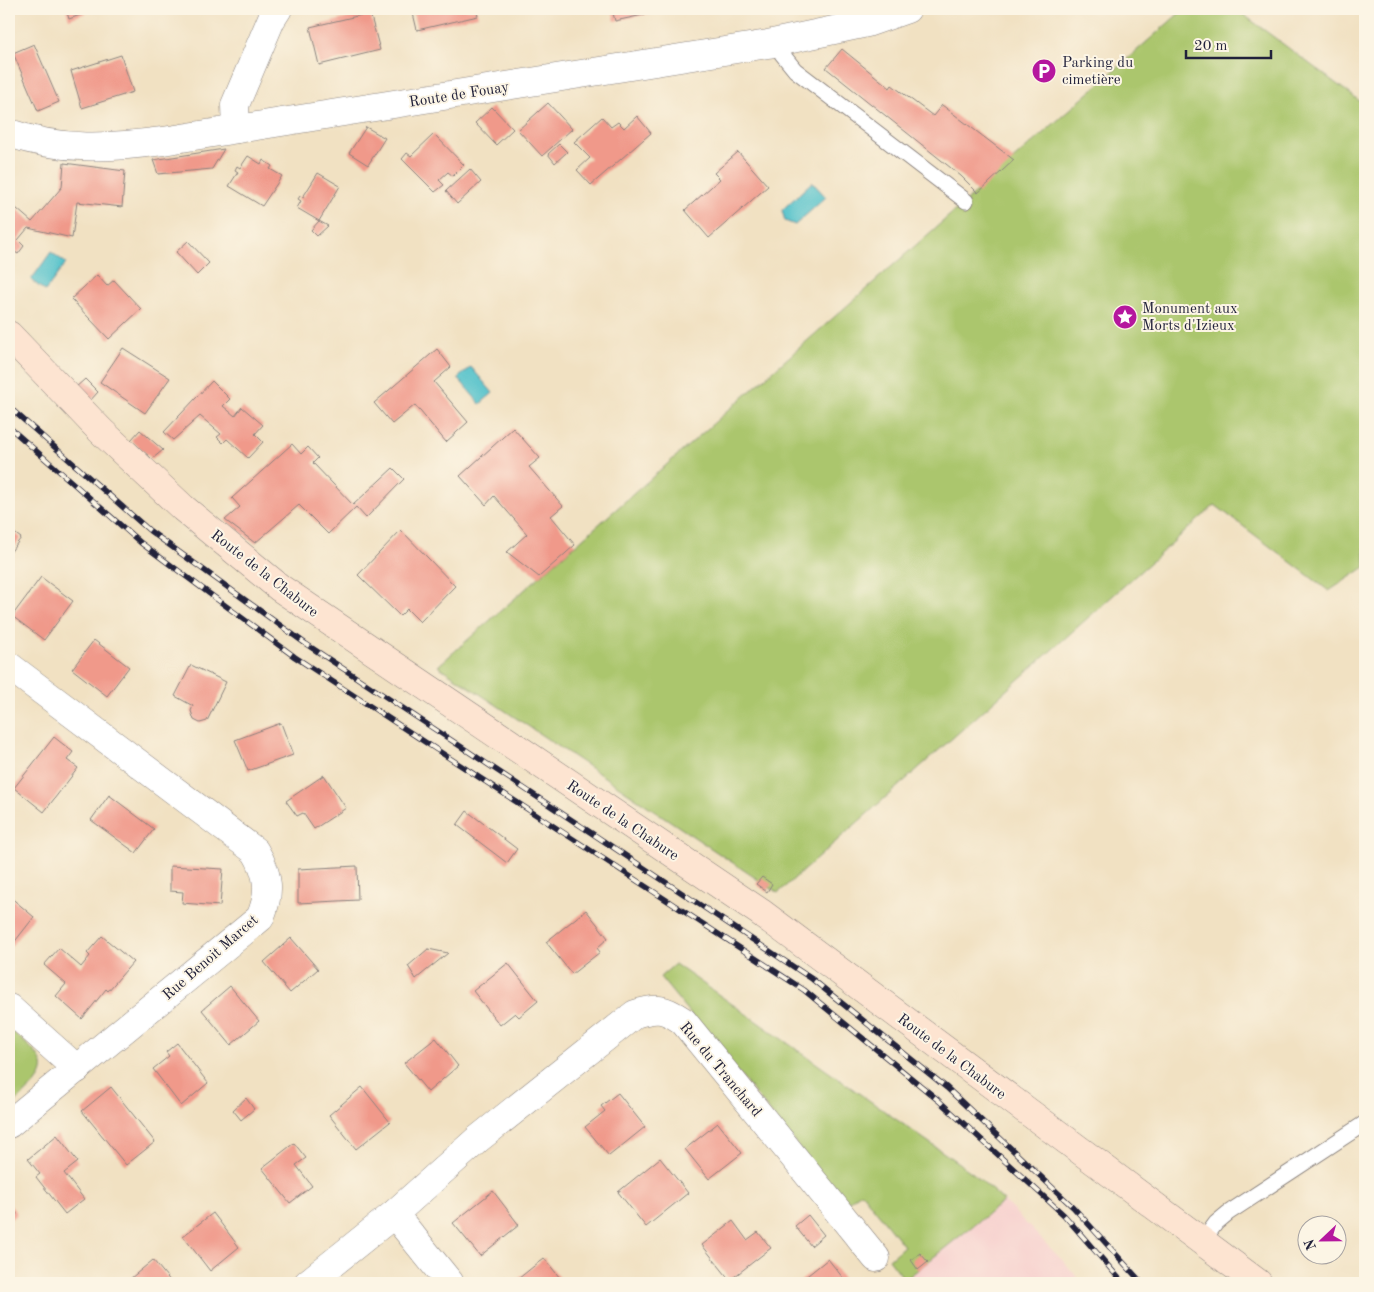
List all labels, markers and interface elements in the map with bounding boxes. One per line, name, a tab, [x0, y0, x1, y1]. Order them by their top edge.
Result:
scale bar	[1186, 28, 1272, 60]
text: 20 m	[1194, 39, 1228, 54]
place label: Parking du cimetière	[1062, 56, 1133, 88]
parking icon: Parking du cimetière	[1031, 58, 1057, 84]
street label: Route de Fouay	[408, 80, 510, 111]
place label: Monument aux Morts d'Izieux	[1142, 302, 1238, 334]
place icon: Monument aux Morts d'Izieux	[1112, 304, 1138, 330]
street label: Route de la Chabure	[208, 528, 321, 621]
street label: Route de la Chabure	[563, 778, 681, 864]
street label: Rue Benoit Marcet	[160, 913, 262, 1003]
street label: Route de la Chabure	[894, 1012, 1008, 1103]
street label: Rue du Tranchard	[676, 1020, 764, 1120]
north arrow	[1296, 1214, 1346, 1264]
text: N	[1302, 1237, 1319, 1252]

